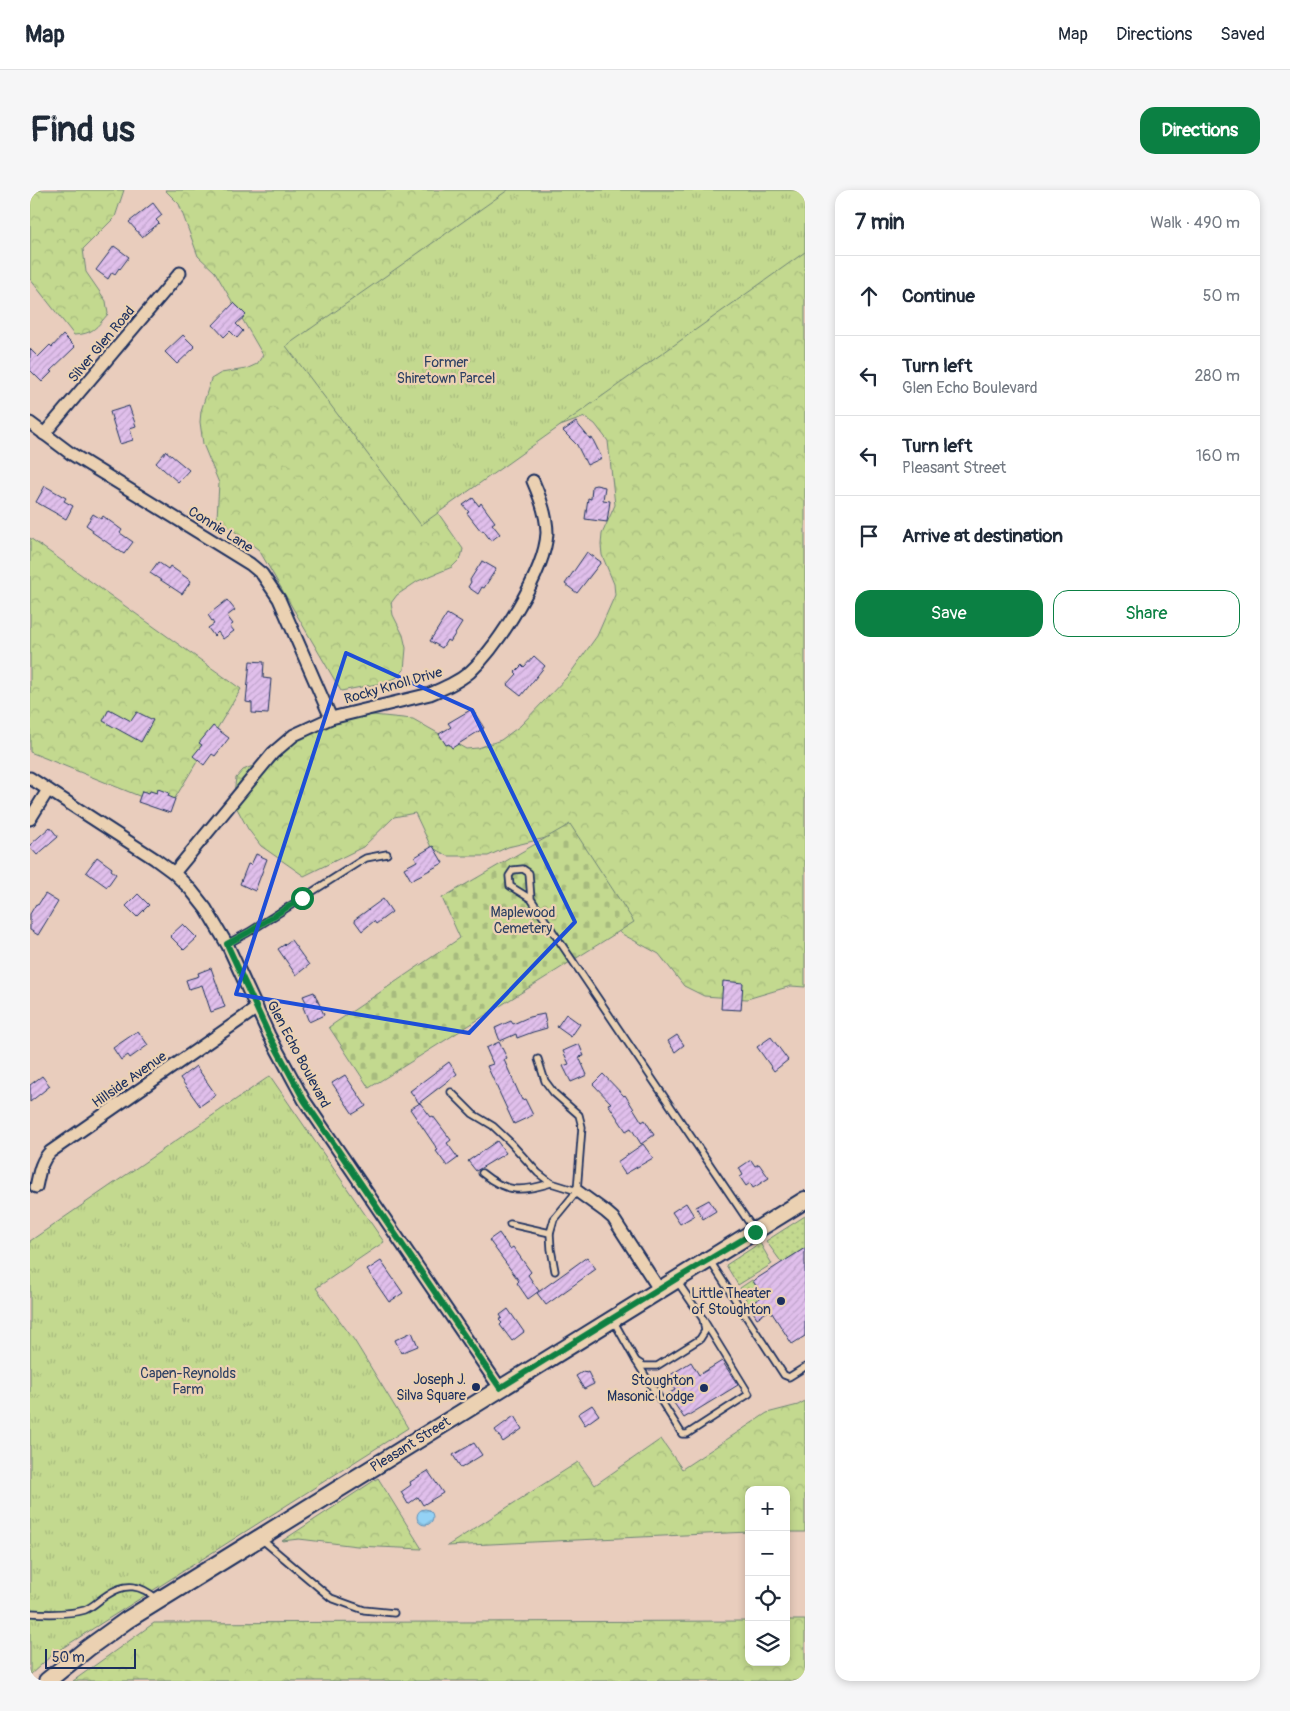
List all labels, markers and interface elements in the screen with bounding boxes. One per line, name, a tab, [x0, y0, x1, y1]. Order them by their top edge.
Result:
text: Map	[25, 20, 65, 49]
text: Map	[1058, 23, 1088, 46]
text: Directions	[1116, 23, 1192, 46]
text: Saved	[1220, 23, 1265, 46]
button: Directions	[1140, 107, 1260, 154]
text: Find us	[30, 108, 135, 152]
text: 7 min	[855, 209, 905, 236]
text: Walk · 490 m	[1150, 213, 1240, 233]
icon: ahead	[855, 282, 883, 310]
text: Continue	[902, 284, 975, 308]
text: 50 m	[1203, 286, 1240, 306]
street label: Silver Glen Road	[65, 303, 138, 386]
park label: Former Shiretown Parcel	[397, 354, 495, 387]
text: Turn left	[902, 354, 972, 378]
icon: left	[855, 362, 883, 390]
text: 280 m	[1194, 366, 1240, 386]
text: Glen Echo Boulevard	[902, 378, 1038, 398]
text: Turn left	[902, 434, 972, 458]
icon: left	[855, 442, 883, 470]
text: 160 m	[1196, 446, 1240, 466]
text: Pleasant Street	[902, 458, 1006, 478]
street label: Connie Lane	[185, 503, 256, 556]
icon: arrive	[855, 522, 883, 550]
text: Arrive at destination	[902, 524, 1063, 548]
button: Save	[855, 590, 1043, 637]
button: Share	[1053, 590, 1240, 637]
street label: Rocky Knoll Drive	[342, 663, 444, 708]
route start	[291, 887, 314, 910]
park label: Maplewood Cemetery	[491, 904, 556, 937]
street label: Glen Echo Boulevard	[263, 998, 334, 1111]
street label: Hillside Avenue	[89, 1048, 170, 1111]
route end	[744, 1221, 767, 1244]
place label: Little Theater of Stoughton	[691, 1285, 771, 1318]
marker: Little Theater of Stoughton	[775, 1295, 787, 1307]
park label: Capen-Reynolds Farm	[140, 1365, 236, 1398]
place label: Joseph J. Silva Square	[396, 1371, 466, 1404]
place label: Stoughton Masonic Lodge	[607, 1372, 694, 1405]
marker: Joseph J. Silva Square	[470, 1381, 482, 1393]
marker: Stoughton Masonic Lodge	[698, 1382, 710, 1394]
street label: Pleasant Street	[367, 1413, 454, 1476]
map controls	[745, 1486, 790, 1666]
button: +	[745, 1486, 790, 1531]
button: −	[745, 1531, 790, 1576]
button: locate	[745, 1576, 790, 1621]
button: layers	[745, 1621, 790, 1666]
scale bar	[45, 1646, 136, 1669]
text: 50 m	[52, 1649, 85, 1666]

